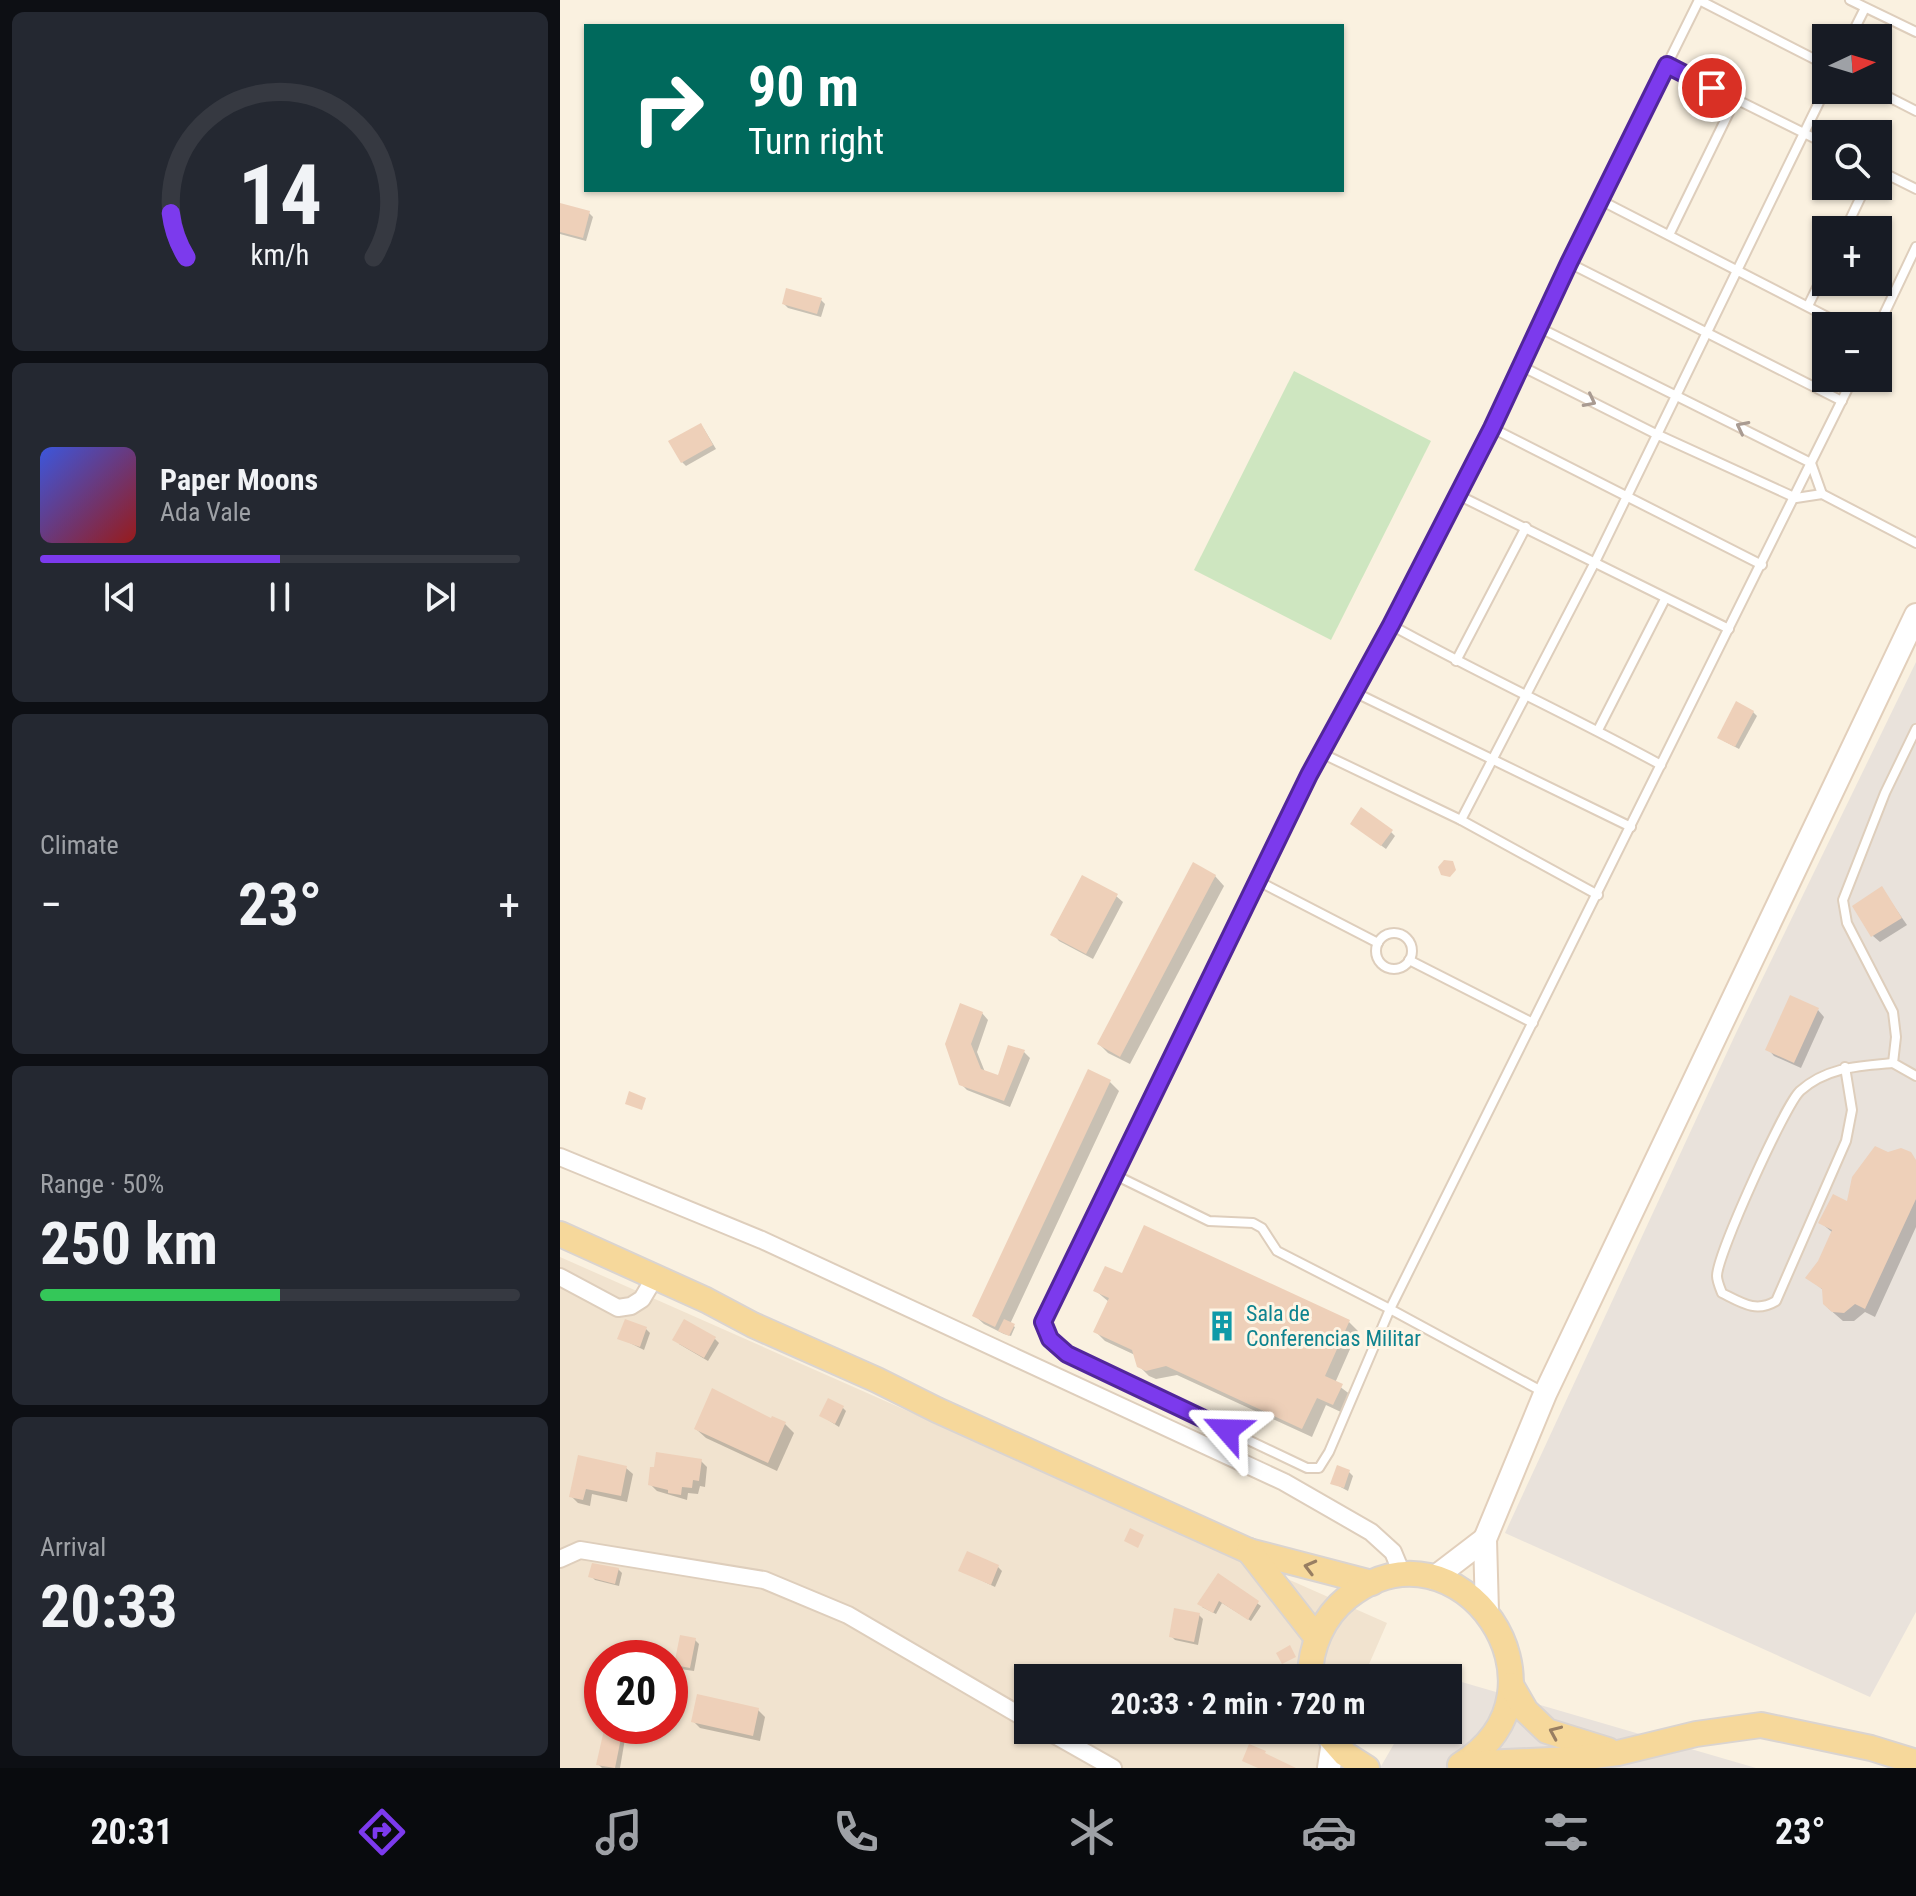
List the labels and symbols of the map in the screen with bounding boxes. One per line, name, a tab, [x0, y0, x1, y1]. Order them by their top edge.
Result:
north arrow	[1812, 24, 1892, 104]
pin	[1678, 54, 1746, 122]
one-way arrow	[1582, 391, 1597, 407]
one-way arrow	[1735, 422, 1750, 437]
place label: Sala de Conferencias Militar	[1246, 1301, 1421, 1351]
building icon: Sala de Conferencias Militar	[1205, 1309, 1239, 1343]
position arrow	[1185, 1388, 1269, 1472]
one-way arrow	[1304, 1559, 1318, 1576]
speed limit sign: 20	[584, 1640, 688, 1744]
one-way arrow	[1548, 1726, 1563, 1742]

